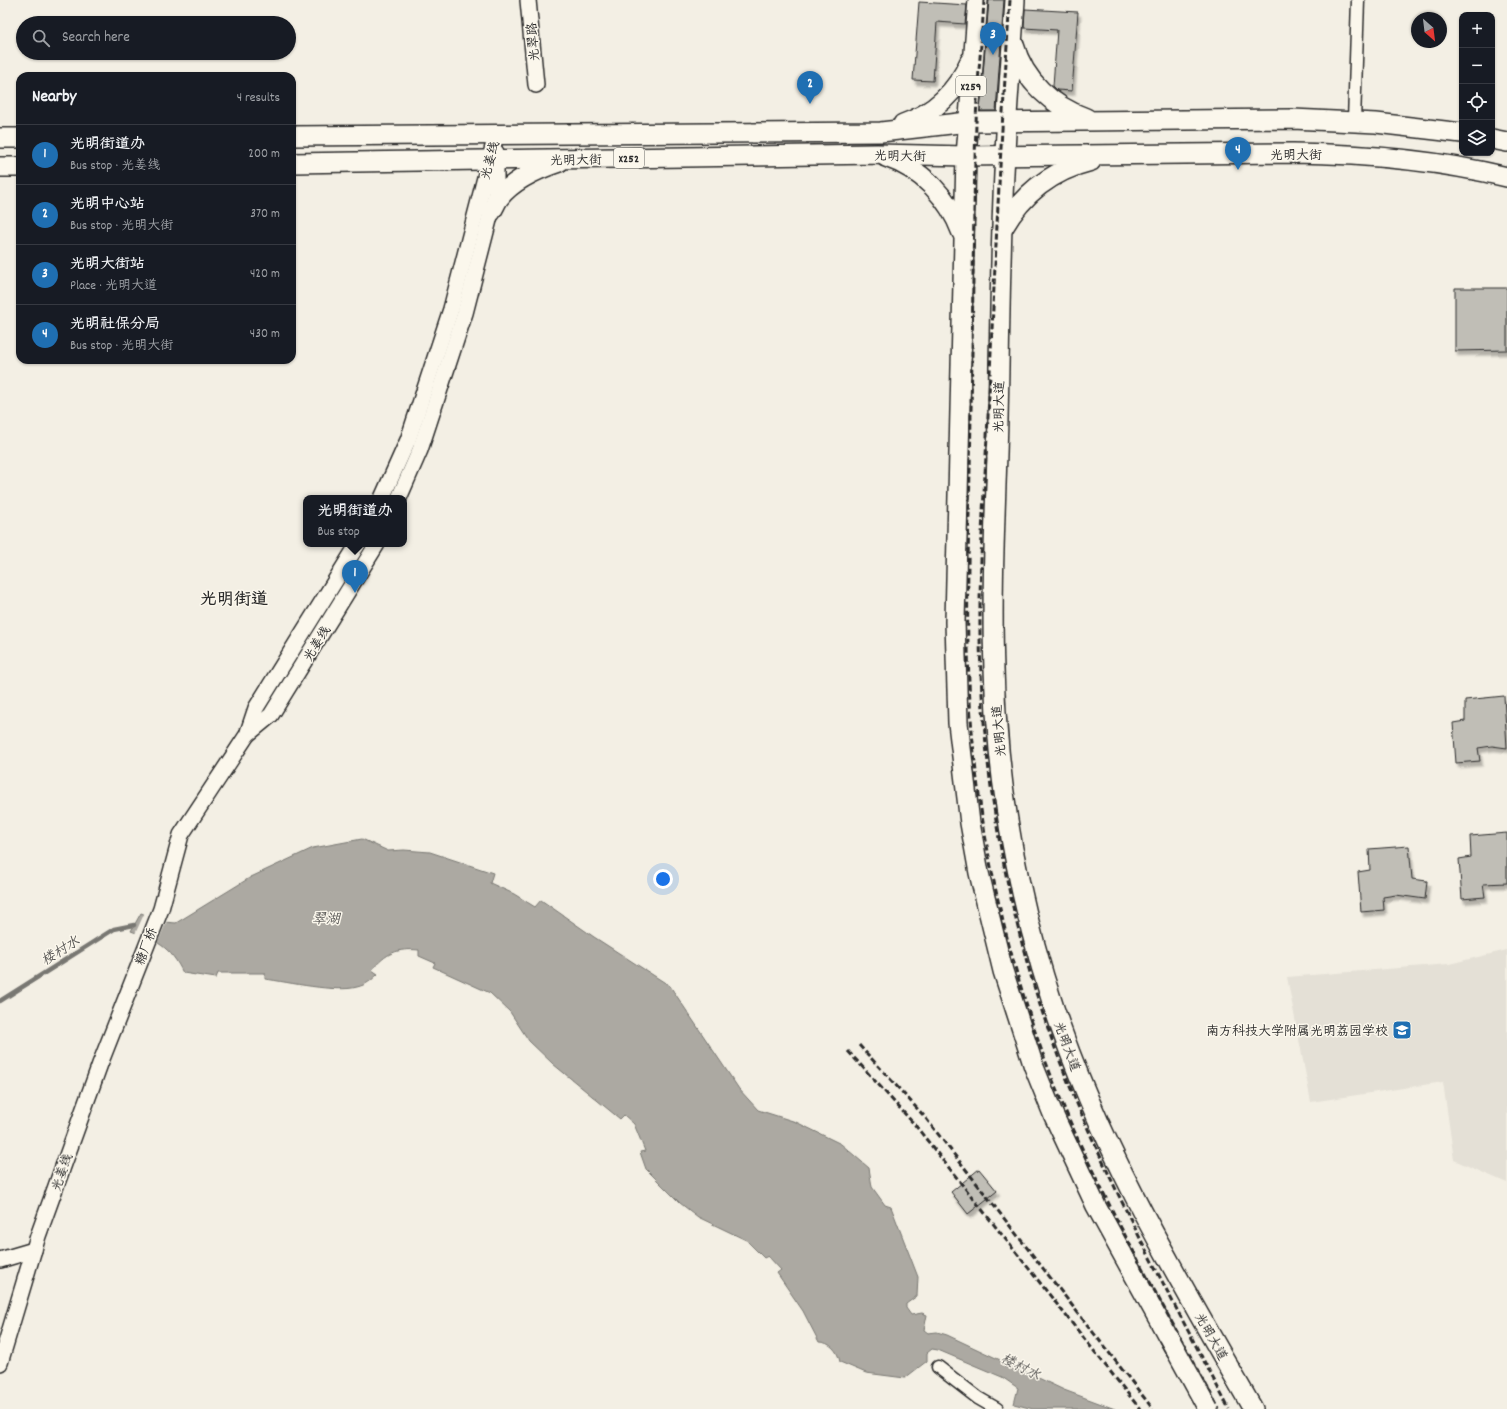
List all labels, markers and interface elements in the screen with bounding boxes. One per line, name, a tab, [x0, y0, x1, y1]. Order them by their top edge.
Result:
north arrow	[1411, 12, 1447, 48]
map controls	[1459, 12, 1495, 156]
button: +	[1459, 12, 1495, 48]
search box	[16, 16, 296, 60]
street label: 光翠路	[523, 22, 546, 62]
pin: 3	[980, 22, 1006, 55]
icon: search	[30, 27, 52, 49]
text: Search here	[62, 27, 130, 49]
button: −	[1459, 48, 1495, 84]
pin: 2	[797, 71, 823, 104]
road number: X259	[956, 76, 986, 96]
button: locate	[1459, 84, 1495, 120]
text: Nearby	[32, 86, 76, 110]
text: 4 results	[237, 89, 280, 108]
button: layers	[1459, 120, 1495, 156]
text: 光明街道办	[70, 134, 145, 156]
pin: 4	[1225, 137, 1251, 170]
street label: 光姜线	[477, 139, 506, 182]
text: 1	[44, 145, 46, 164]
text: 200 m	[248, 145, 280, 164]
street label: 光明大街	[1270, 147, 1322, 166]
road number: X252	[614, 148, 644, 168]
street label: 光明大街	[874, 148, 926, 167]
street label: 光明大街	[550, 152, 602, 171]
text: Bus stop · 光姜线	[70, 157, 160, 176]
text: 光明中心站	[70, 194, 145, 216]
text: 2	[42, 205, 48, 224]
text: 370 m	[250, 205, 280, 224]
text: Bus stop · 光明大街	[70, 217, 173, 236]
text: 光明大街站	[70, 254, 145, 276]
text: 3	[42, 265, 48, 284]
text: 420 m	[250, 265, 280, 284]
text: Place · 光明大道	[70, 277, 157, 296]
text: 光明社保分局	[70, 314, 160, 336]
text: 4	[42, 325, 48, 344]
text: 430 m	[250, 325, 280, 344]
text: Bus stop · 光明大街	[70, 337, 173, 356]
street label: 光明大道	[991, 381, 1010, 433]
popup	[303, 495, 407, 547]
text: 光明街道办	[317, 501, 393, 523]
text: Bus stop	[317, 523, 360, 542]
pin: 1	[342, 560, 368, 593]
district label: 光明街道	[200, 589, 268, 613]
street label: 光姜线	[300, 623, 337, 666]
street label: 光明大道	[989, 704, 1012, 758]
your location	[653, 869, 673, 889]
water label: 翠湖	[312, 910, 342, 930]
street label: 糖厂桥	[131, 925, 163, 969]
water label: 楼村水	[38, 932, 85, 971]
street label: 光明大道	[1048, 1019, 1083, 1075]
school or university icon: 南方科技大学附属光明荔园学校	[1391, 1019, 1413, 1041]
place label: 南方科技大学附属光明荔园学校	[1206, 1023, 1388, 1042]
street label: 光姜线	[48, 1151, 79, 1194]
street label: 光明大道	[1189, 1310, 1231, 1365]
water label: 楼村水	[997, 1349, 1044, 1387]

